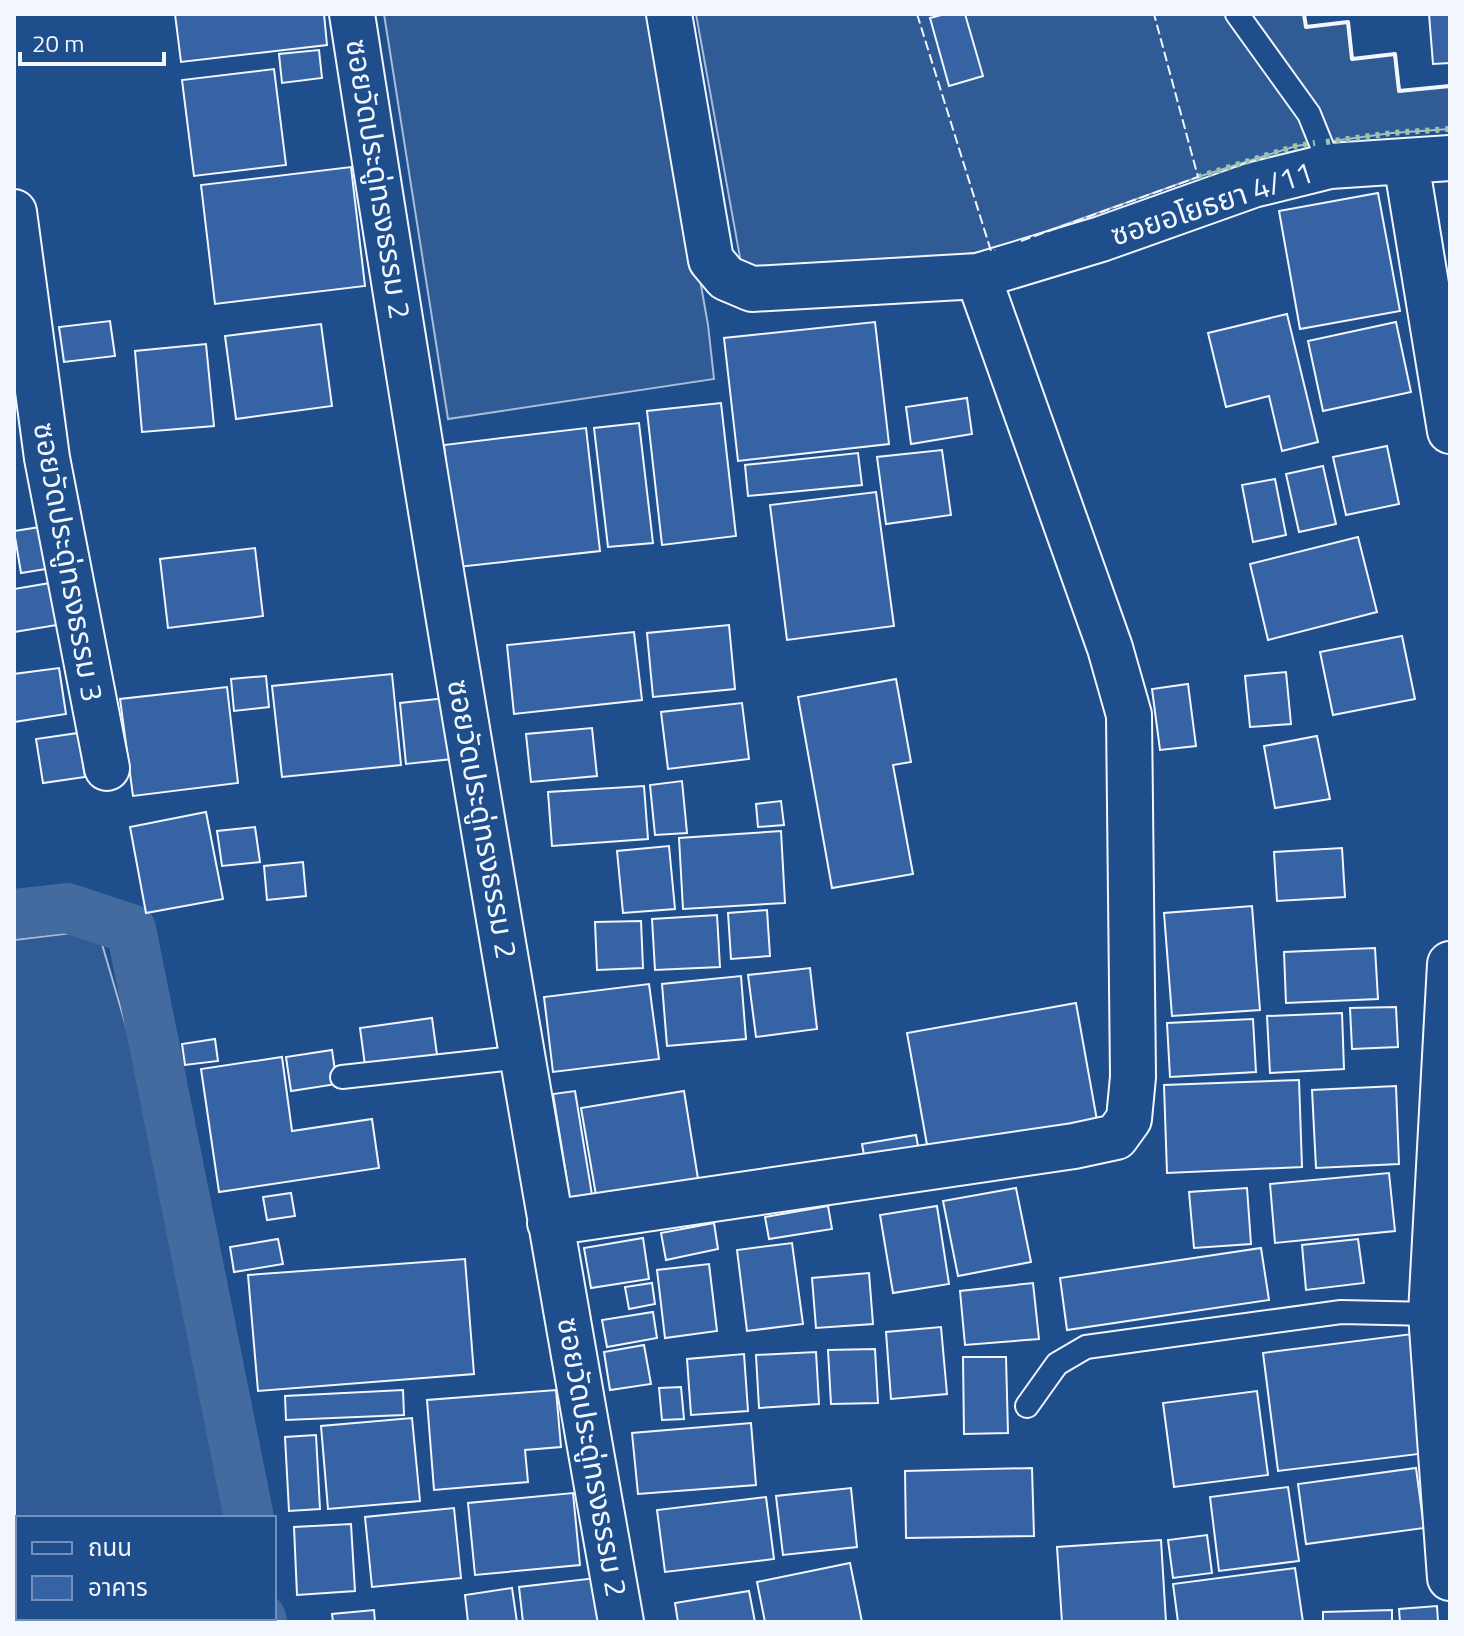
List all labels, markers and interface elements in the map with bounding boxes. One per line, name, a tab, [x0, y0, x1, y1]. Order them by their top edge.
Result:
scale bar	[20, 16, 164, 66]
text: 20 m	[32, 25, 84, 61]
street label: ซอยวัดประดู่ทรงธรรม 2	[334, 36, 424, 322]
street label: ซอยอโยธยา 4/11	[1104, 149, 1319, 257]
street label: ซอยวัดประดู่ทรงธรรม 3	[22, 419, 116, 705]
street label: ซอยวัดประดู่ทรงธรรม 2	[436, 676, 530, 962]
street label: ซอยวัดประดู่ทรงธรรม 2	[546, 1314, 640, 1600]
legend	[16, 1516, 276, 1620]
text: ถนน	[88, 1529, 132, 1565]
text: อาคาร	[88, 1569, 148, 1605]

